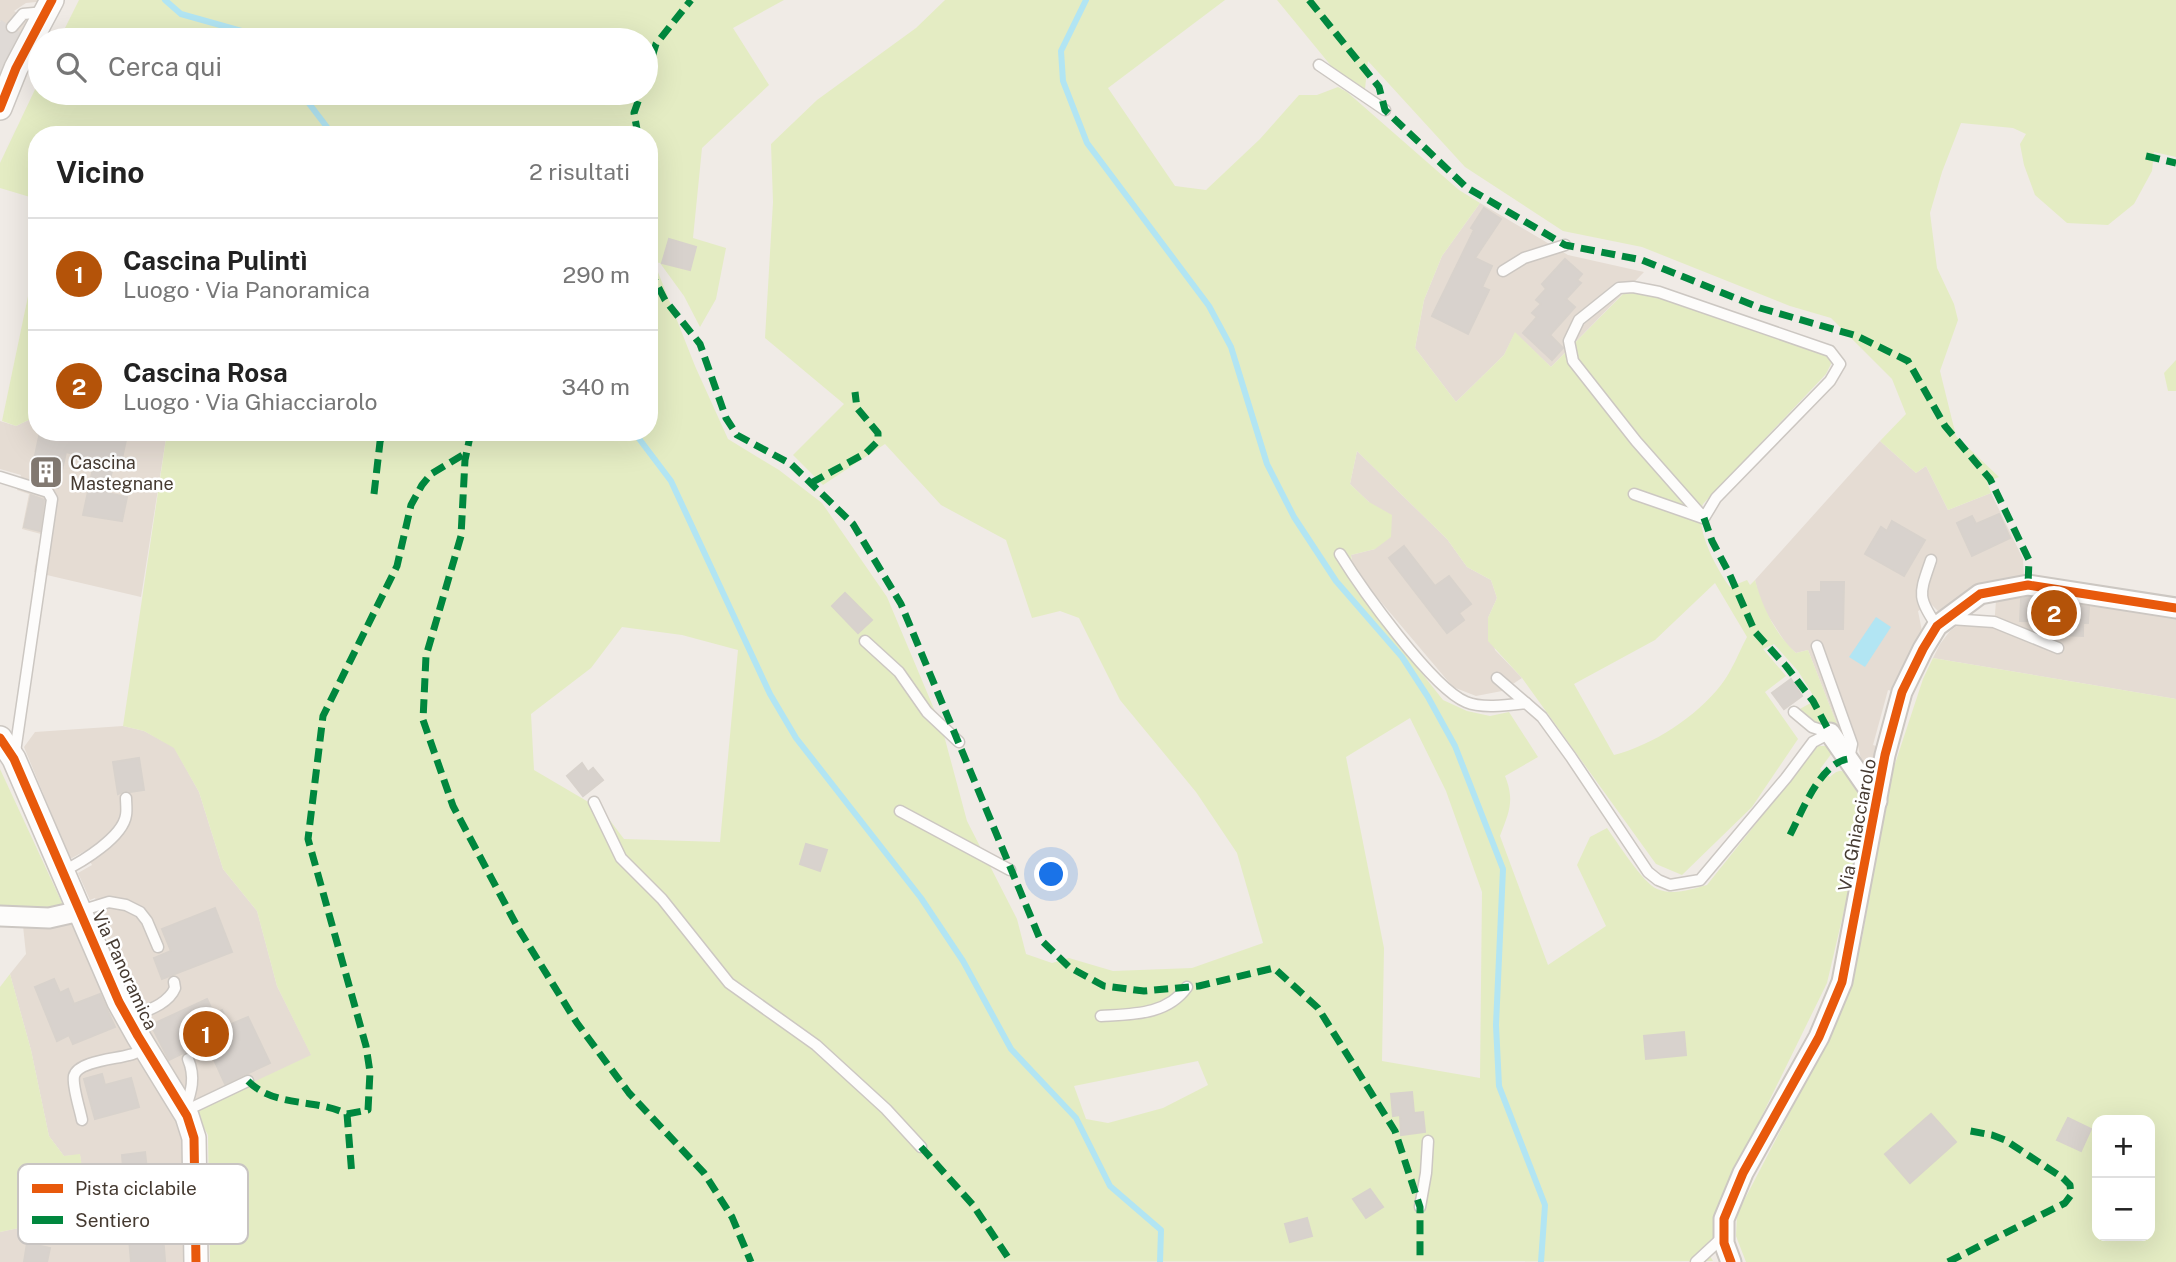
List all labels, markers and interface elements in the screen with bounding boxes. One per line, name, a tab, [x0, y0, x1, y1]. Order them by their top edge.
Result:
search box	[28, 28, 658, 105]
icon: search	[52, 48, 90, 86]
text: Cerca qui	[108, 51, 222, 82]
text: Vicino	[56, 154, 145, 190]
text: 2 risultati	[529, 158, 630, 185]
text: Cascina Pulintì	[123, 245, 307, 276]
text: 1	[74, 261, 84, 288]
text: 290 m	[563, 261, 630, 288]
text: Luogo · Via Panoramica	[123, 276, 370, 303]
text: Cascina Rosa	[123, 357, 288, 388]
text: 2	[72, 373, 86, 400]
text: 340 m	[562, 373, 630, 400]
text: Luogo · Via Ghiacciarolo	[123, 388, 378, 415]
place label: Cascina Mastegnane	[70, 452, 174, 494]
building icon: Cascina Mastegnane	[27, 453, 65, 491]
pin: 2	[2031, 587, 2077, 639]
street label: Via Ghiacciarolo	[1834, 757, 1880, 893]
your location	[1034, 857, 1068, 891]
street label: Via Panoramica	[88, 907, 162, 1033]
pin: 1	[183, 1008, 229, 1060]
map controls	[2092, 1115, 2155, 1241]
button: +	[2092, 1115, 2155, 1178]
legend	[18, 1164, 248, 1244]
text: Pista ciclabile	[75, 1177, 197, 1199]
button: −	[2092, 1178, 2155, 1241]
text: Sentiero	[75, 1209, 150, 1231]

